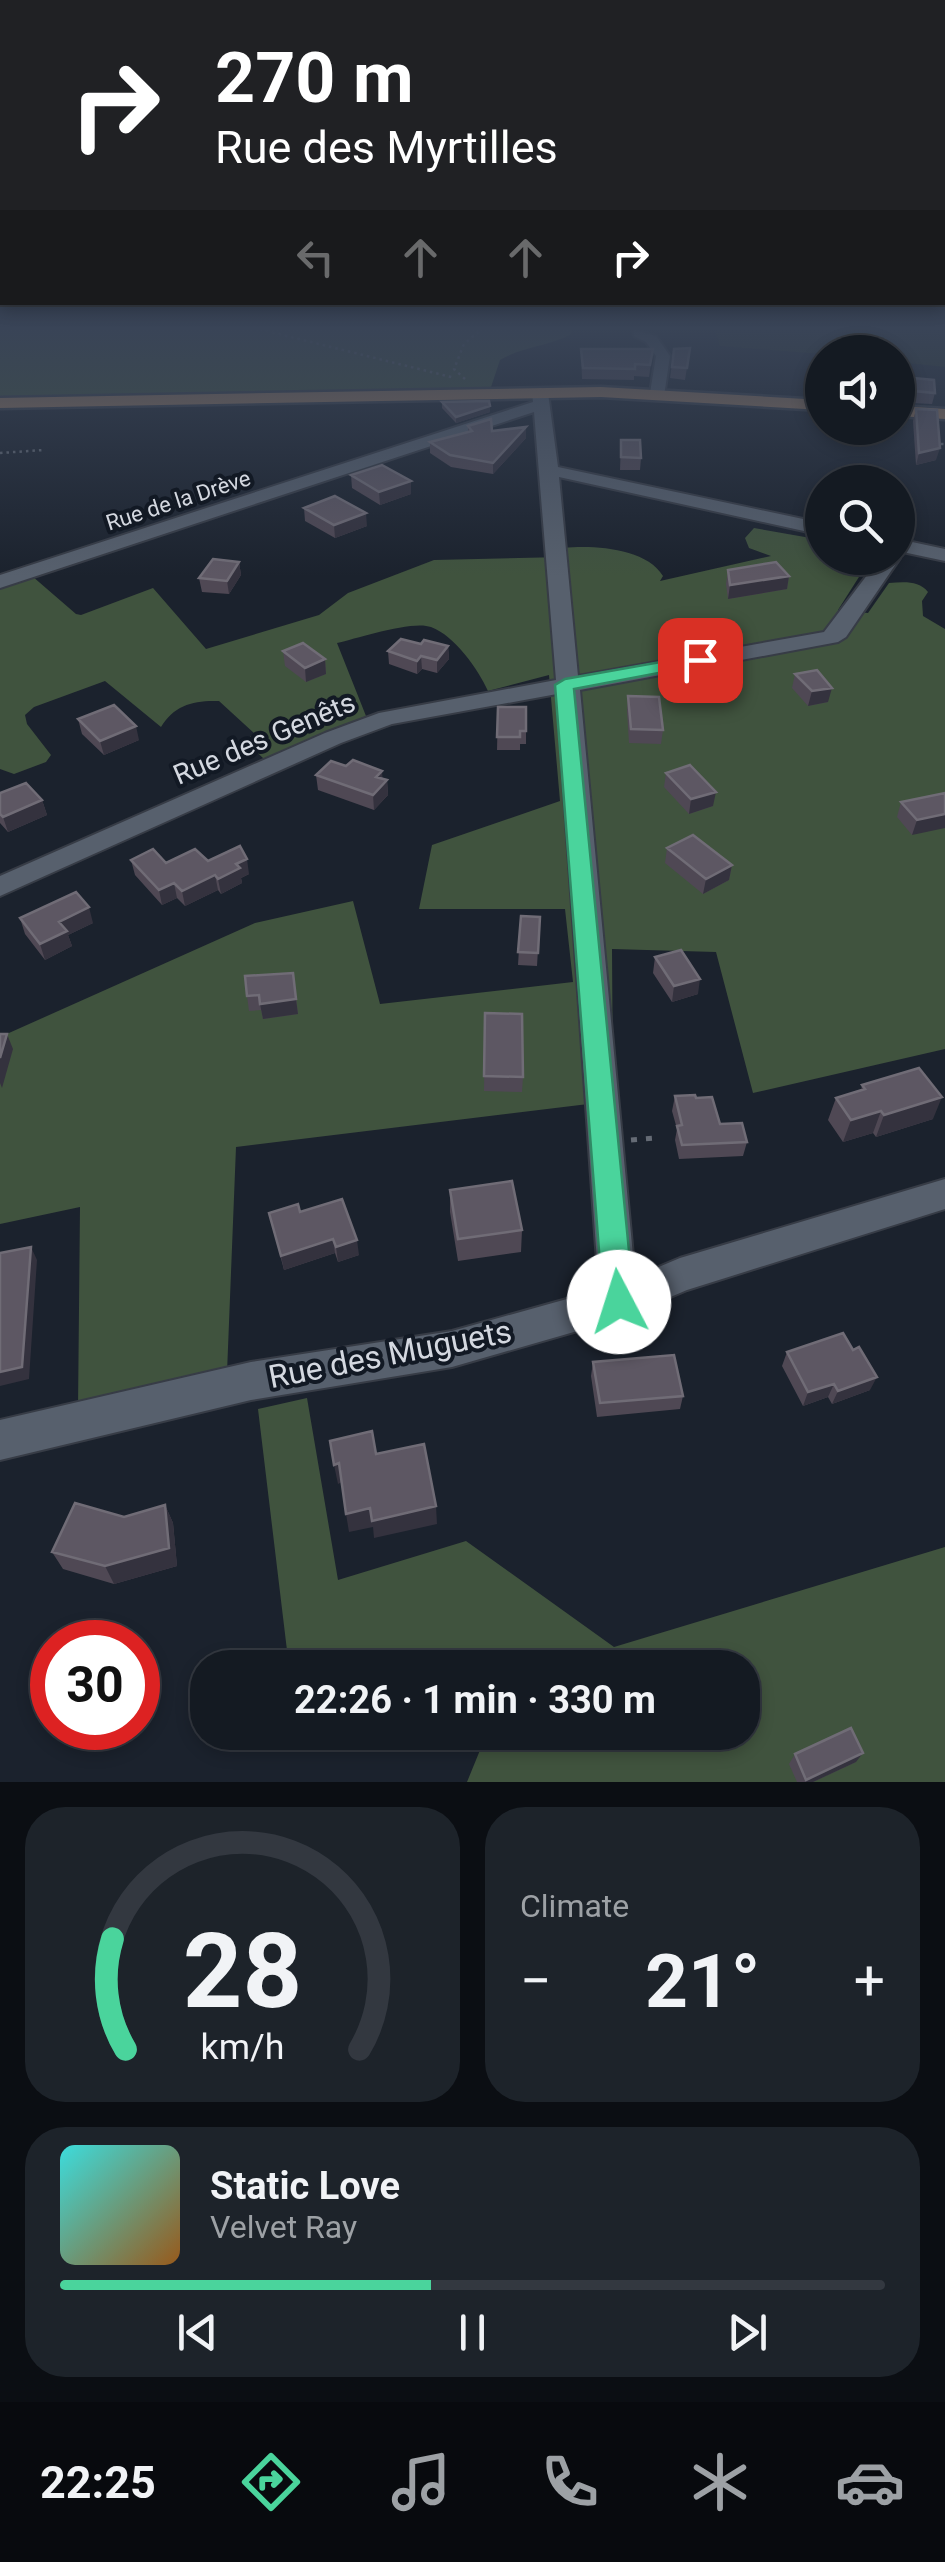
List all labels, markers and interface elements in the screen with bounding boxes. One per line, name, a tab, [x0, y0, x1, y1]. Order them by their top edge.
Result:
text: 270 m	[215, 37, 414, 119]
icon: right	[50, 40, 180, 170]
text: Rue des Myrtilles	[215, 121, 558, 174]
icon: left	[288, 230, 343, 285]
icon: ahead	[393, 230, 448, 285]
icon: ahead	[498, 230, 553, 285]
icon: right	[603, 230, 658, 285]
map controls	[805, 335, 915, 575]
button: sound	[805, 335, 915, 445]
street label: Rue de la Drève	[103, 465, 254, 536]
button: search	[805, 465, 915, 575]
pin	[658, 618, 743, 703]
icon: arrive	[673, 633, 728, 688]
street label: Rue des Genêts	[168, 685, 360, 792]
position arrow	[567, 1250, 671, 1354]
street label: Rue des Muguets	[265, 1312, 515, 1396]
speed limit sign: 30	[30, 1620, 160, 1750]
text: 22:26 · 1 min · 330 m	[294, 1678, 656, 1722]
text: Climate	[520, 1887, 629, 1925]
text: 28	[183, 1911, 302, 2032]
text: 21°	[645, 1937, 760, 2025]
text: −	[520, 1949, 551, 2013]
text: +	[854, 1949, 885, 2013]
text: km/h	[201, 2026, 284, 2068]
text: Static Love	[210, 2164, 400, 2208]
text: Velvet Ray	[210, 2208, 357, 2246]
icon: previous	[170, 2305, 225, 2360]
icon: pause	[445, 2305, 500, 2360]
icon: next	[720, 2305, 775, 2360]
icon: directions	[236, 2447, 306, 2517]
icon: music	[386, 2447, 456, 2517]
icon: phone	[535, 2447, 605, 2517]
icon: climate	[685, 2447, 755, 2517]
icon: car	[835, 2447, 905, 2517]
text: 22:25	[40, 2456, 156, 2509]

